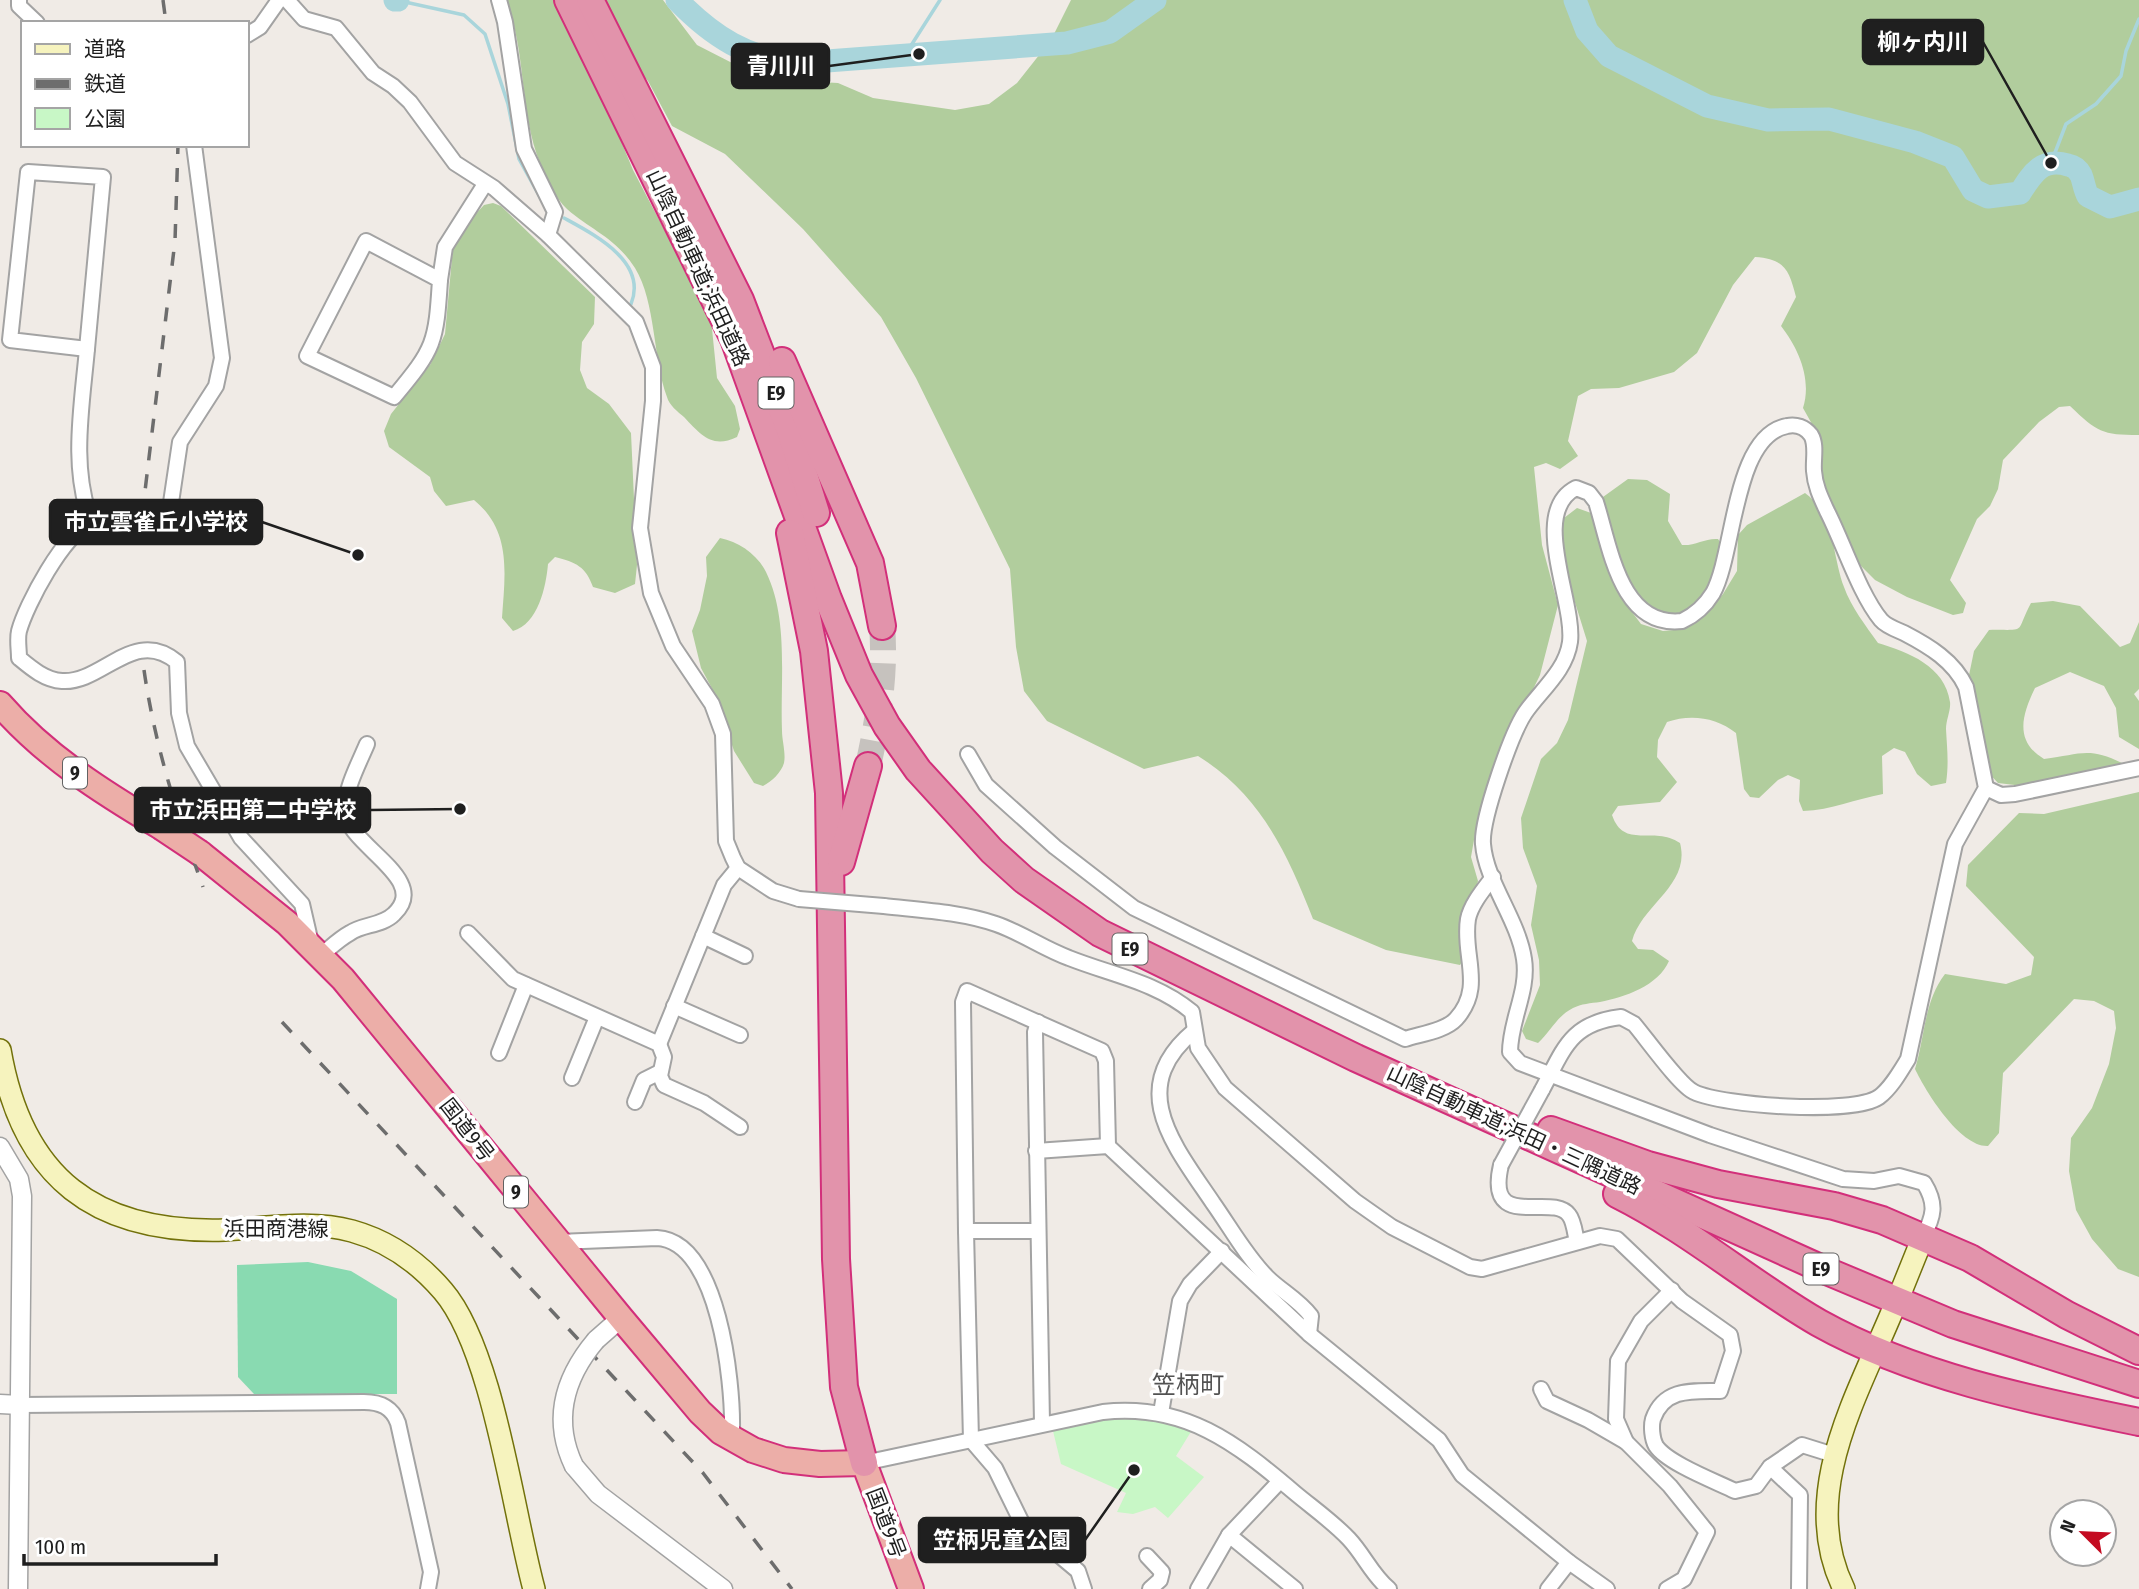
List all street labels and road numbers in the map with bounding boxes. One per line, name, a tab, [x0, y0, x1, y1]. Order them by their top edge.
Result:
street label: 山陰自動車道;浜田道路	[641, 165, 755, 371]
road number: E9	[758, 378, 794, 408]
road number: 9	[63, 758, 87, 788]
road number: E9	[1112, 934, 1148, 965]
street label: 山陰自動車道;浜田・三隅道路	[1383, 1060, 1645, 1200]
street label: 国道9号	[434, 1093, 500, 1167]
road number: 9	[504, 1176, 528, 1208]
street label: 浜田商港線	[224, 1216, 329, 1242]
road number: E9	[1804, 1254, 1839, 1284]
street label: 国道9号	[861, 1484, 911, 1562]

